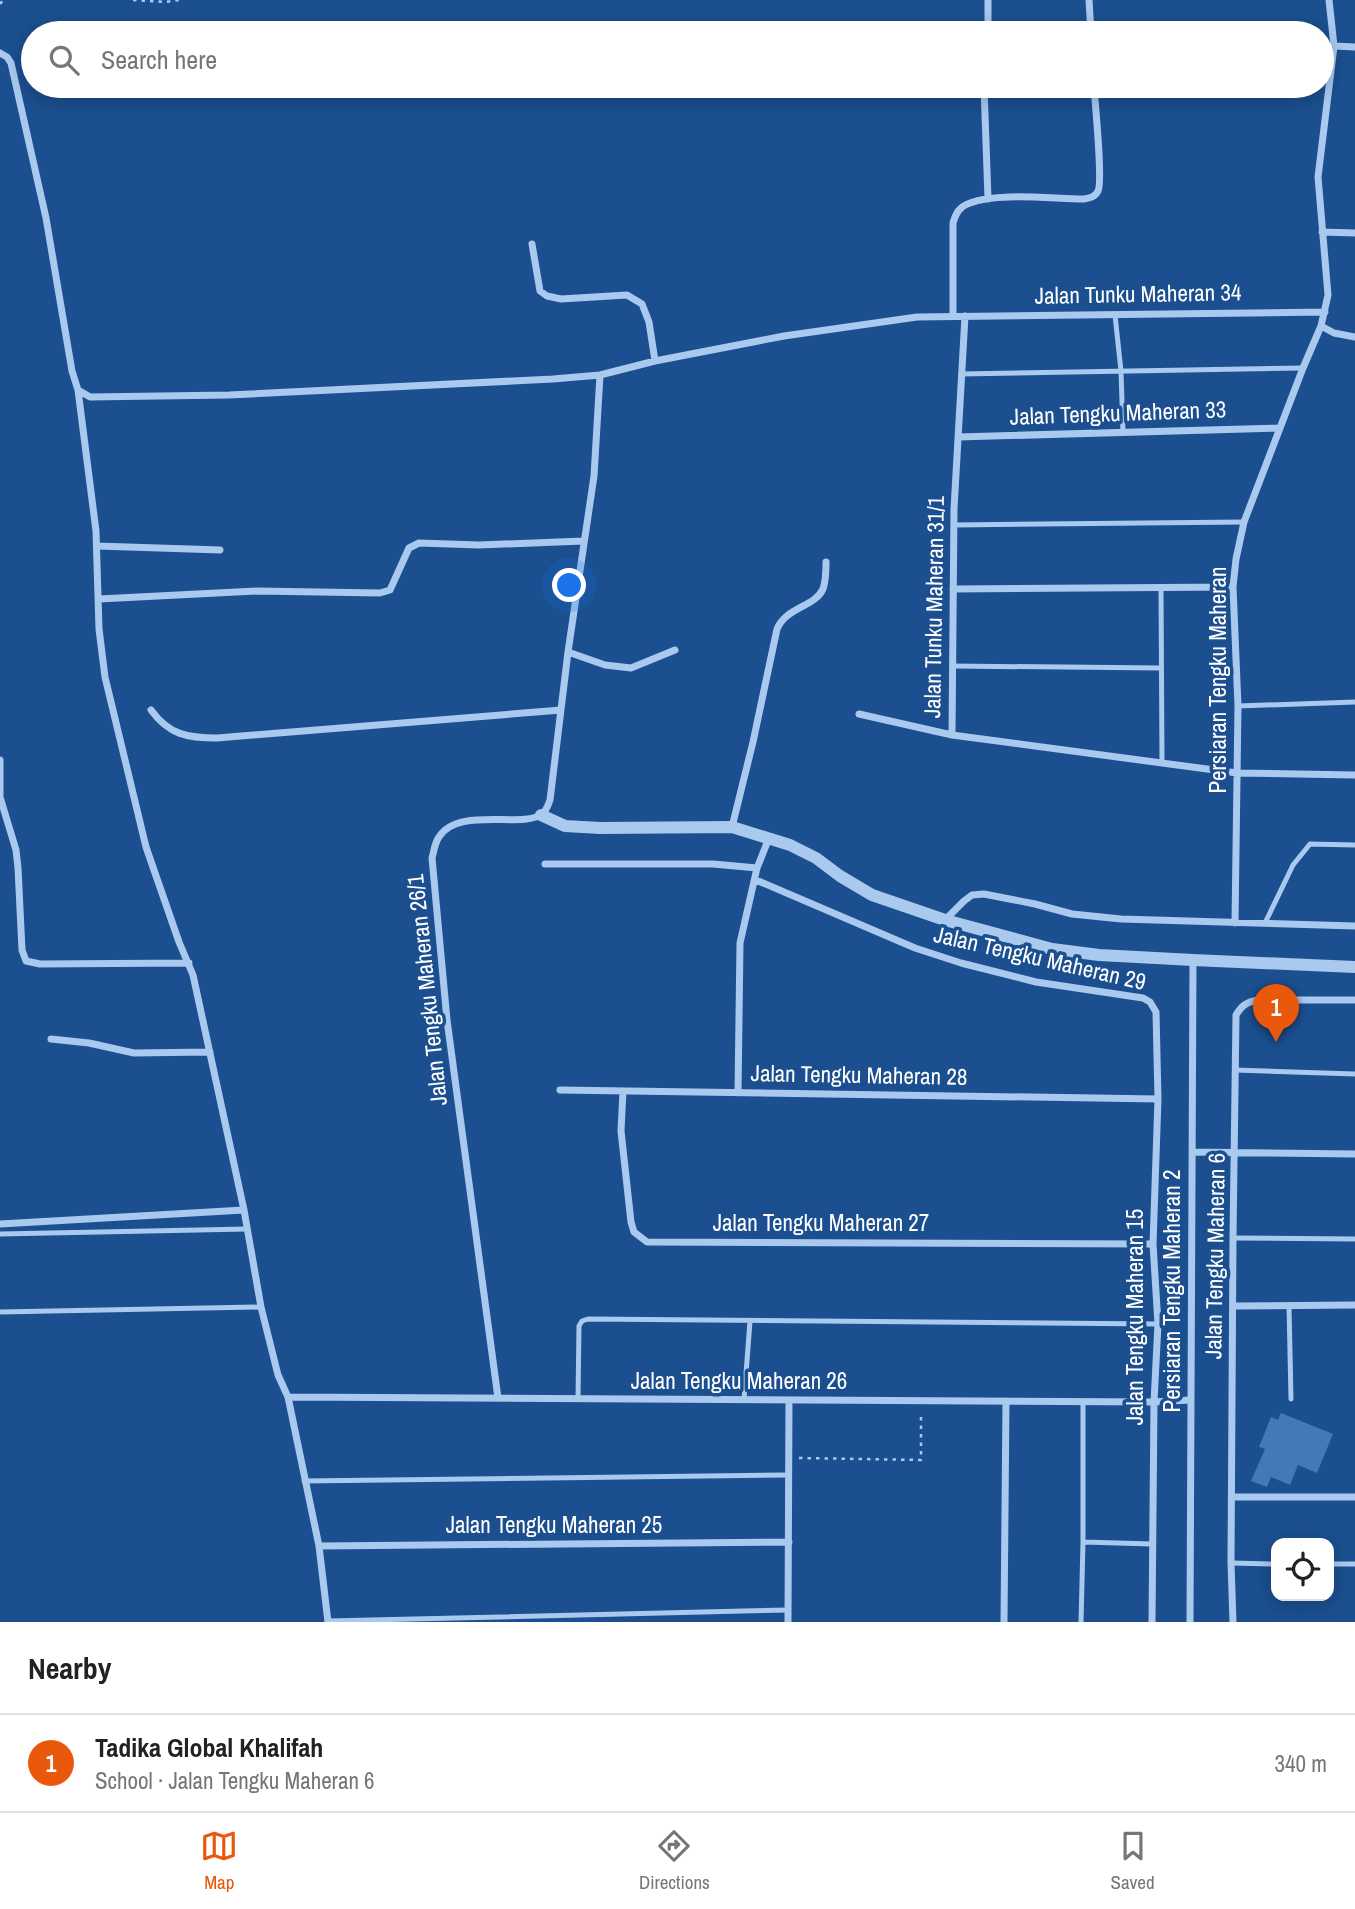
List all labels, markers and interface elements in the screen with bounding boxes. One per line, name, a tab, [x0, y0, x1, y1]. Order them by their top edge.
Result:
search box	[21, 21, 1334, 98]
icon: search	[45, 41, 83, 79]
text: Search here	[101, 42, 217, 77]
street label: Jalan Tunku Maheran 34	[1034, 276, 1242, 311]
street label: Jalan Tengku Maheran 33	[1009, 393, 1227, 432]
street label: Jalan Tunku Maheran 31/1	[916, 495, 951, 718]
street label: Persiaran Tengku Maheran	[1202, 566, 1233, 794]
your location	[552, 568, 586, 602]
street label: Jalan Tengku Maheran 26/1	[399, 872, 454, 1107]
street label: Jalan Tengku Maheran 29	[931, 918, 1149, 997]
pin: 1	[1253, 984, 1299, 1042]
street label: Jalan Tengku Maheran 28	[750, 1057, 968, 1092]
street label: Jalan Tengku Maheran 6	[1197, 1153, 1232, 1359]
street label: Persiaran Tengku Maheran 2	[1156, 1170, 1187, 1412]
street label: Jalan Tengku Maheran 27	[713, 1207, 929, 1238]
street label: Jalan Tengku Maheran 15	[1119, 1209, 1150, 1425]
street label: Jalan Tengku Maheran 26	[631, 1365, 847, 1396]
street label: Jalan Tengku Maheran 25	[446, 1509, 662, 1540]
map controls	[1271, 1538, 1334, 1601]
button: locate	[1271, 1538, 1334, 1601]
text: Nearby	[28, 1648, 111, 1688]
text: Tadika Global Khalifah	[95, 1730, 323, 1765]
text: 1	[46, 1748, 56, 1779]
text: 340 m	[1275, 1748, 1327, 1779]
text: School · Jalan Tengku Maheran 6	[95, 1765, 375, 1796]
tab: Map	[200, 1827, 238, 1895]
tab: Directions	[639, 1827, 710, 1895]
tab: Saved	[1111, 1827, 1155, 1895]

